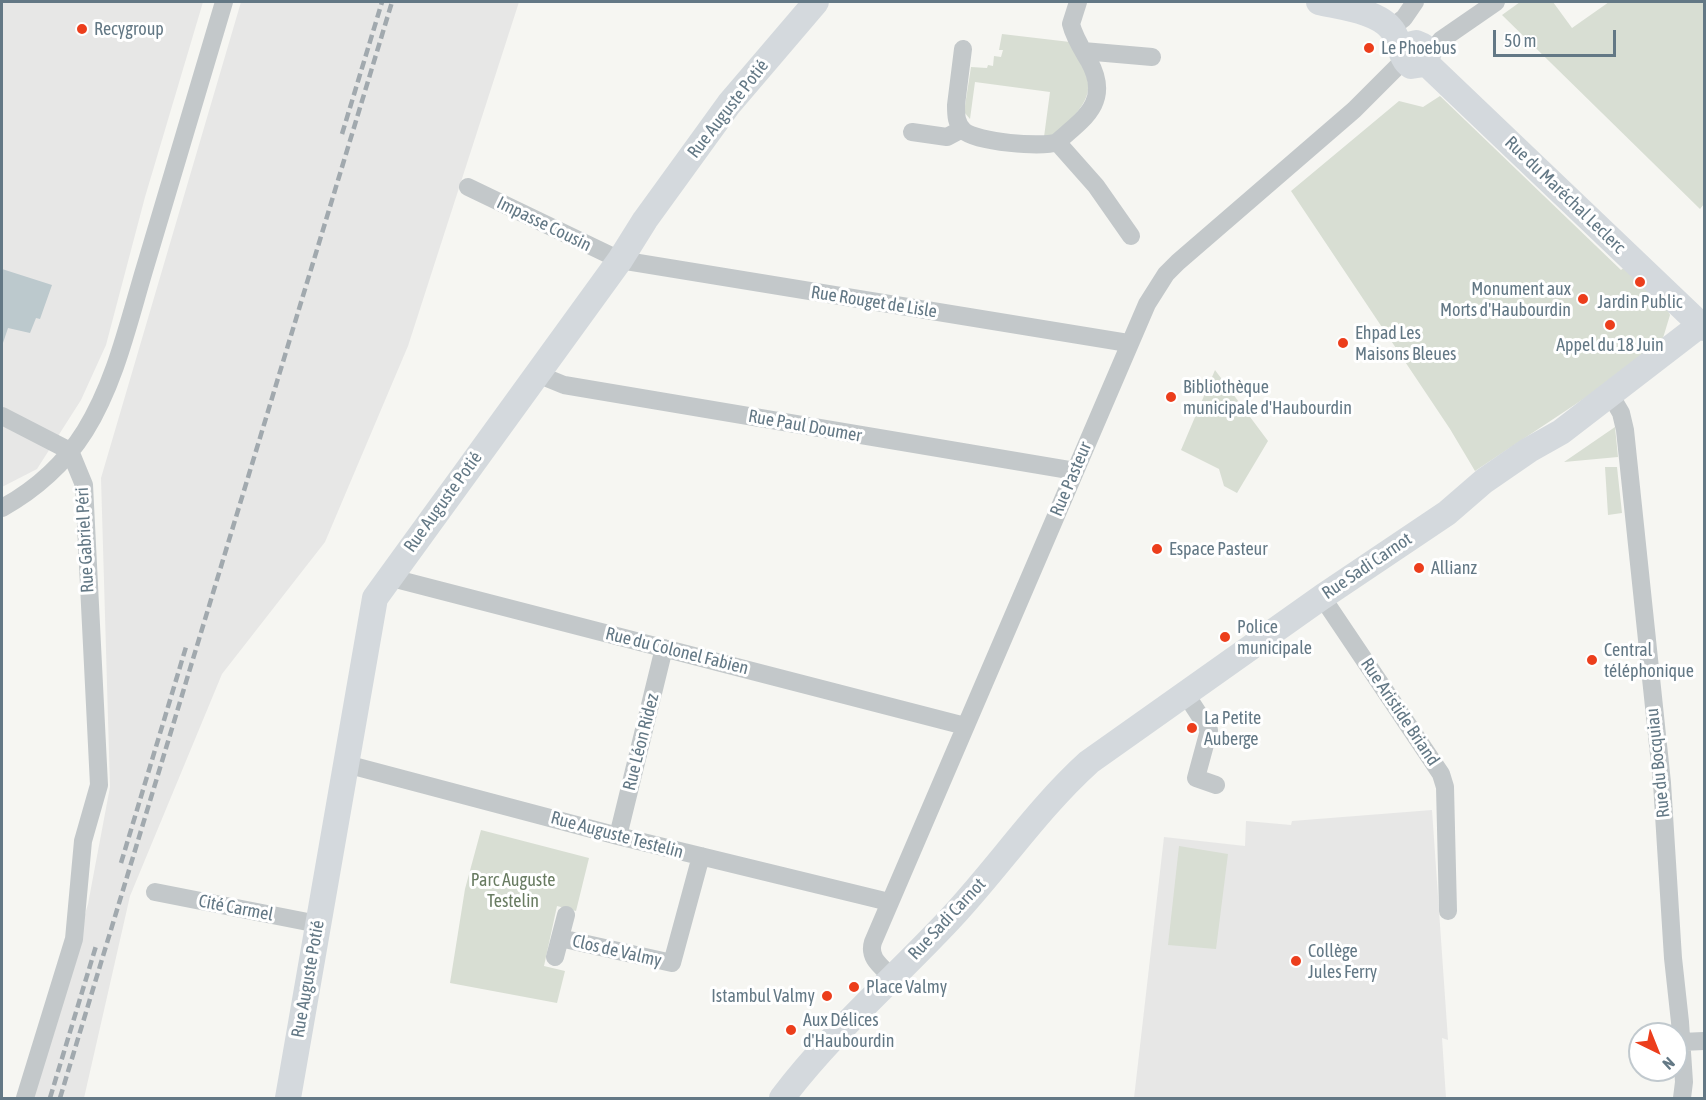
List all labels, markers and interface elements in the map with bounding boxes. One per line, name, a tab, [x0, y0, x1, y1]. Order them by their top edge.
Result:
place label: Recygroup	[94, 18, 164, 40]
scale bar	[1496, 18, 1619, 56]
marker: Recygroup	[75, 22, 89, 36]
text: 50 m	[1504, 30, 1536, 51]
place label: Le Phoebus	[1381, 37, 1456, 59]
marker: Le Phoebus	[1362, 41, 1376, 55]
street label: Rue Auguste Potié	[683, 56, 773, 162]
street label: Rue du Maréchal Leclerc	[1500, 132, 1630, 258]
street label: Impasse Cousin	[493, 192, 595, 256]
marker: Jardin Public	[1633, 275, 1647, 289]
place label: Monument aux Morts d'Haubourdin	[1440, 278, 1571, 320]
street label: Rue Rouget de Lisle	[810, 281, 938, 323]
place label: Jardin Public	[1598, 291, 1682, 313]
marker: Monument aux Morts d'Haubourdin	[1576, 292, 1590, 306]
marker: Appel du 18 Juin	[1603, 318, 1617, 332]
place label: Ehpad Les Maisons Bleues	[1355, 322, 1456, 364]
place label: Appel du 18 Juin	[1556, 334, 1664, 356]
marker: Ehpad Les Maisons Bleues	[1336, 336, 1350, 350]
place label: Bibliothèque municipale d'Haubourdin	[1183, 376, 1352, 418]
marker: Bibliothèque municipale d'Haubourdin	[1164, 390, 1178, 404]
street label: Rue Paul Doumer	[747, 405, 863, 447]
street label: Rue Pasteur	[1046, 439, 1096, 519]
street label: Rue Auguste Potié	[399, 448, 487, 556]
street label: Rue Gabriel Péri	[71, 487, 99, 593]
street label: Rue Sadi Carnot	[1318, 528, 1416, 604]
place label: Espace Pasteur	[1169, 538, 1268, 560]
marker: Espace Pasteur	[1150, 542, 1164, 556]
place label: Allianz	[1431, 557, 1477, 579]
marker: Allianz	[1412, 561, 1426, 575]
place label: Police municipale	[1237, 616, 1312, 658]
street label: Rue du Colonel Fabien	[603, 623, 751, 679]
marker: Police municipale	[1218, 630, 1232, 644]
place label: Central téléphonique	[1604, 639, 1694, 682]
marker: Central téléphonique	[1585, 653, 1599, 667]
street label: Rue Aristide Briand	[1356, 654, 1444, 770]
street label: Rue Léon Ridez	[619, 691, 663, 793]
place label: La Petite Auberge	[1204, 707, 1261, 750]
street label: Rue du Bocquiau	[1642, 707, 1674, 819]
marker: La Petite Auberge	[1185, 721, 1199, 735]
street label: Rue Auguste Testelin	[548, 807, 686, 863]
park label: Parc Auguste Testelin	[471, 869, 555, 912]
street label: Rue Sadi Carnot	[904, 874, 990, 964]
street label: Cité Carmel	[197, 890, 275, 926]
street label: Rue Auguste Potié	[287, 919, 329, 1039]
street label: Clos de Valmy	[570, 930, 664, 972]
place label: Collège Jules Ferry	[1308, 940, 1377, 982]
marker: Collège Jules Ferry	[1289, 954, 1303, 968]
place label: Place Valmy	[866, 976, 947, 998]
marker: Place Valmy	[847, 980, 861, 994]
place label: Istambul Valmy	[711, 985, 815, 1007]
marker: Istambul Valmy	[820, 989, 834, 1003]
place label: Aux Délices d'Haubourdin	[803, 1009, 894, 1052]
north arrow	[1628, 1022, 1688, 1082]
marker: Aux Délices d'Haubourdin	[784, 1023, 798, 1037]
text: N	[1659, 1054, 1679, 1074]

